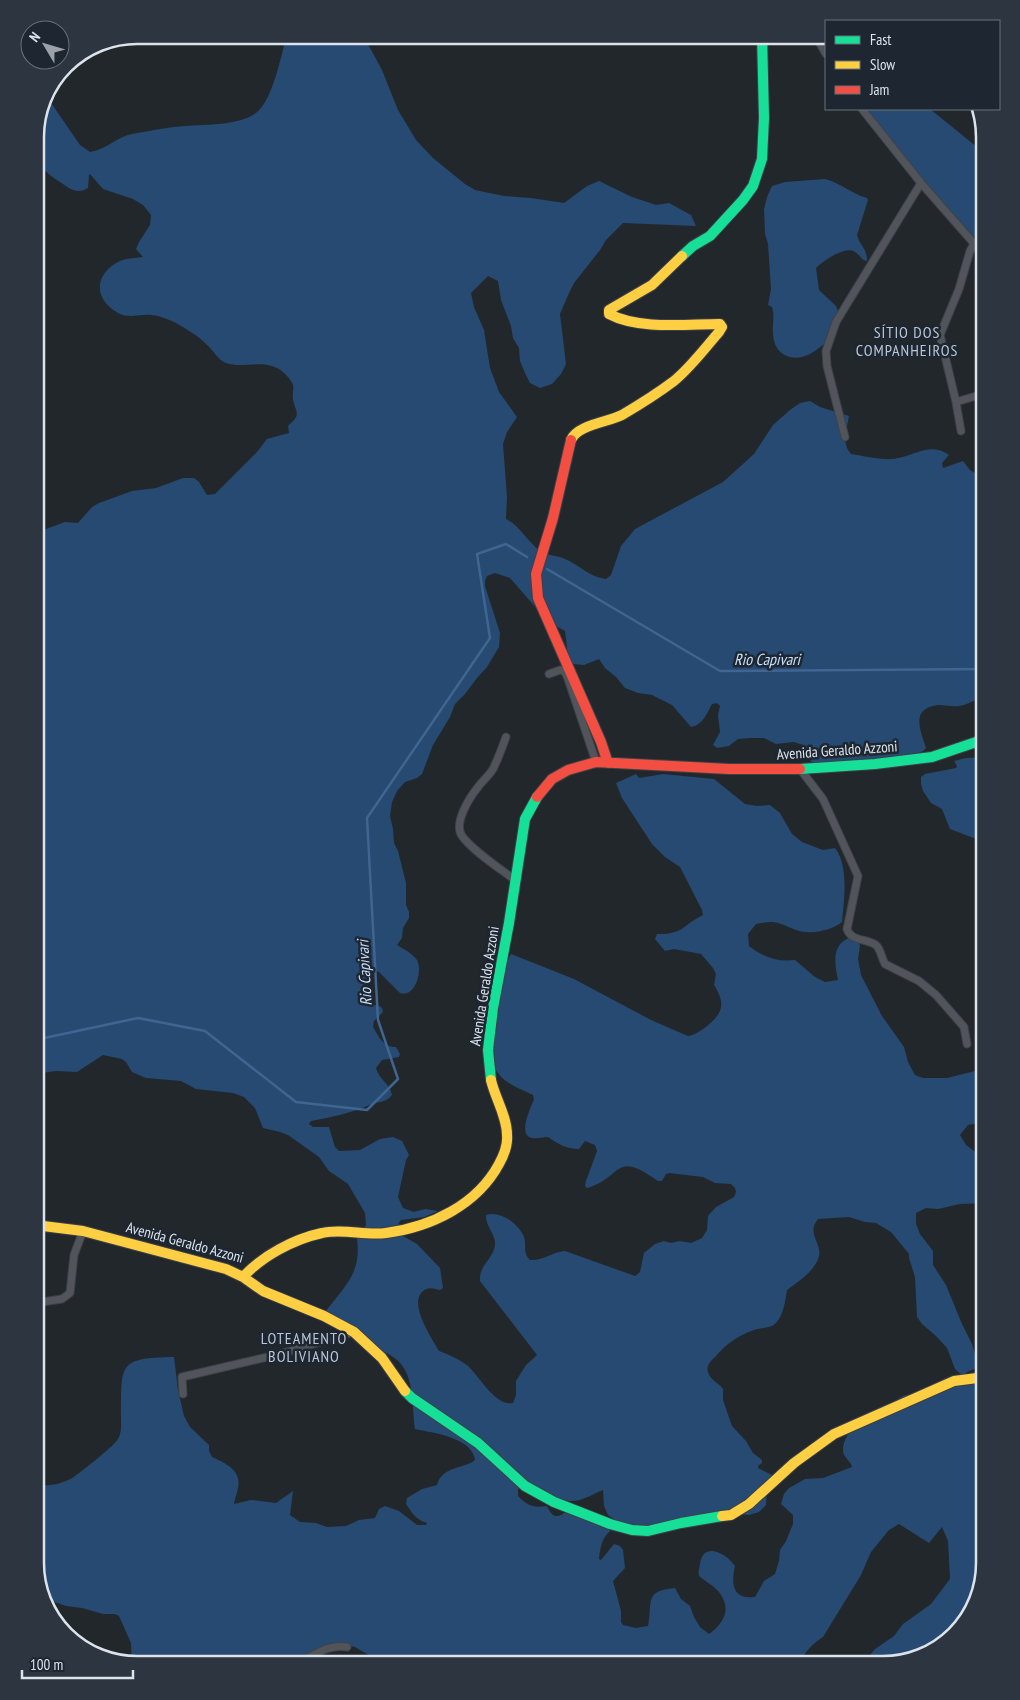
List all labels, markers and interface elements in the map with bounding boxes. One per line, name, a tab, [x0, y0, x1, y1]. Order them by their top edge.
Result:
north arrow	[20, 20, 70, 70]
legend	[825, 20, 1000, 110]
text: N	[25, 28, 44, 46]
text: Fast	[870, 30, 891, 49]
text: Slow	[870, 55, 895, 74]
text: Jam	[869, 80, 889, 99]
district label: SÍTIO DOS COMPANHEIROS	[856, 322, 958, 360]
water label: Rio Capivari	[734, 649, 802, 669]
street label: Avenida Geraldo Azzoni	[776, 736, 898, 764]
street label: Avenida Geraldo Azzoni	[465, 925, 503, 1047]
water label: Rio Capivari	[352, 937, 376, 1006]
street label: Avenida Geraldo Azzoni	[124, 1217, 246, 1267]
district label: LOTEAMENTO BOLIVIANO	[261, 1328, 347, 1366]
scale bar	[22, 1648, 134, 1680]
text: 100 m	[30, 1655, 63, 1674]

